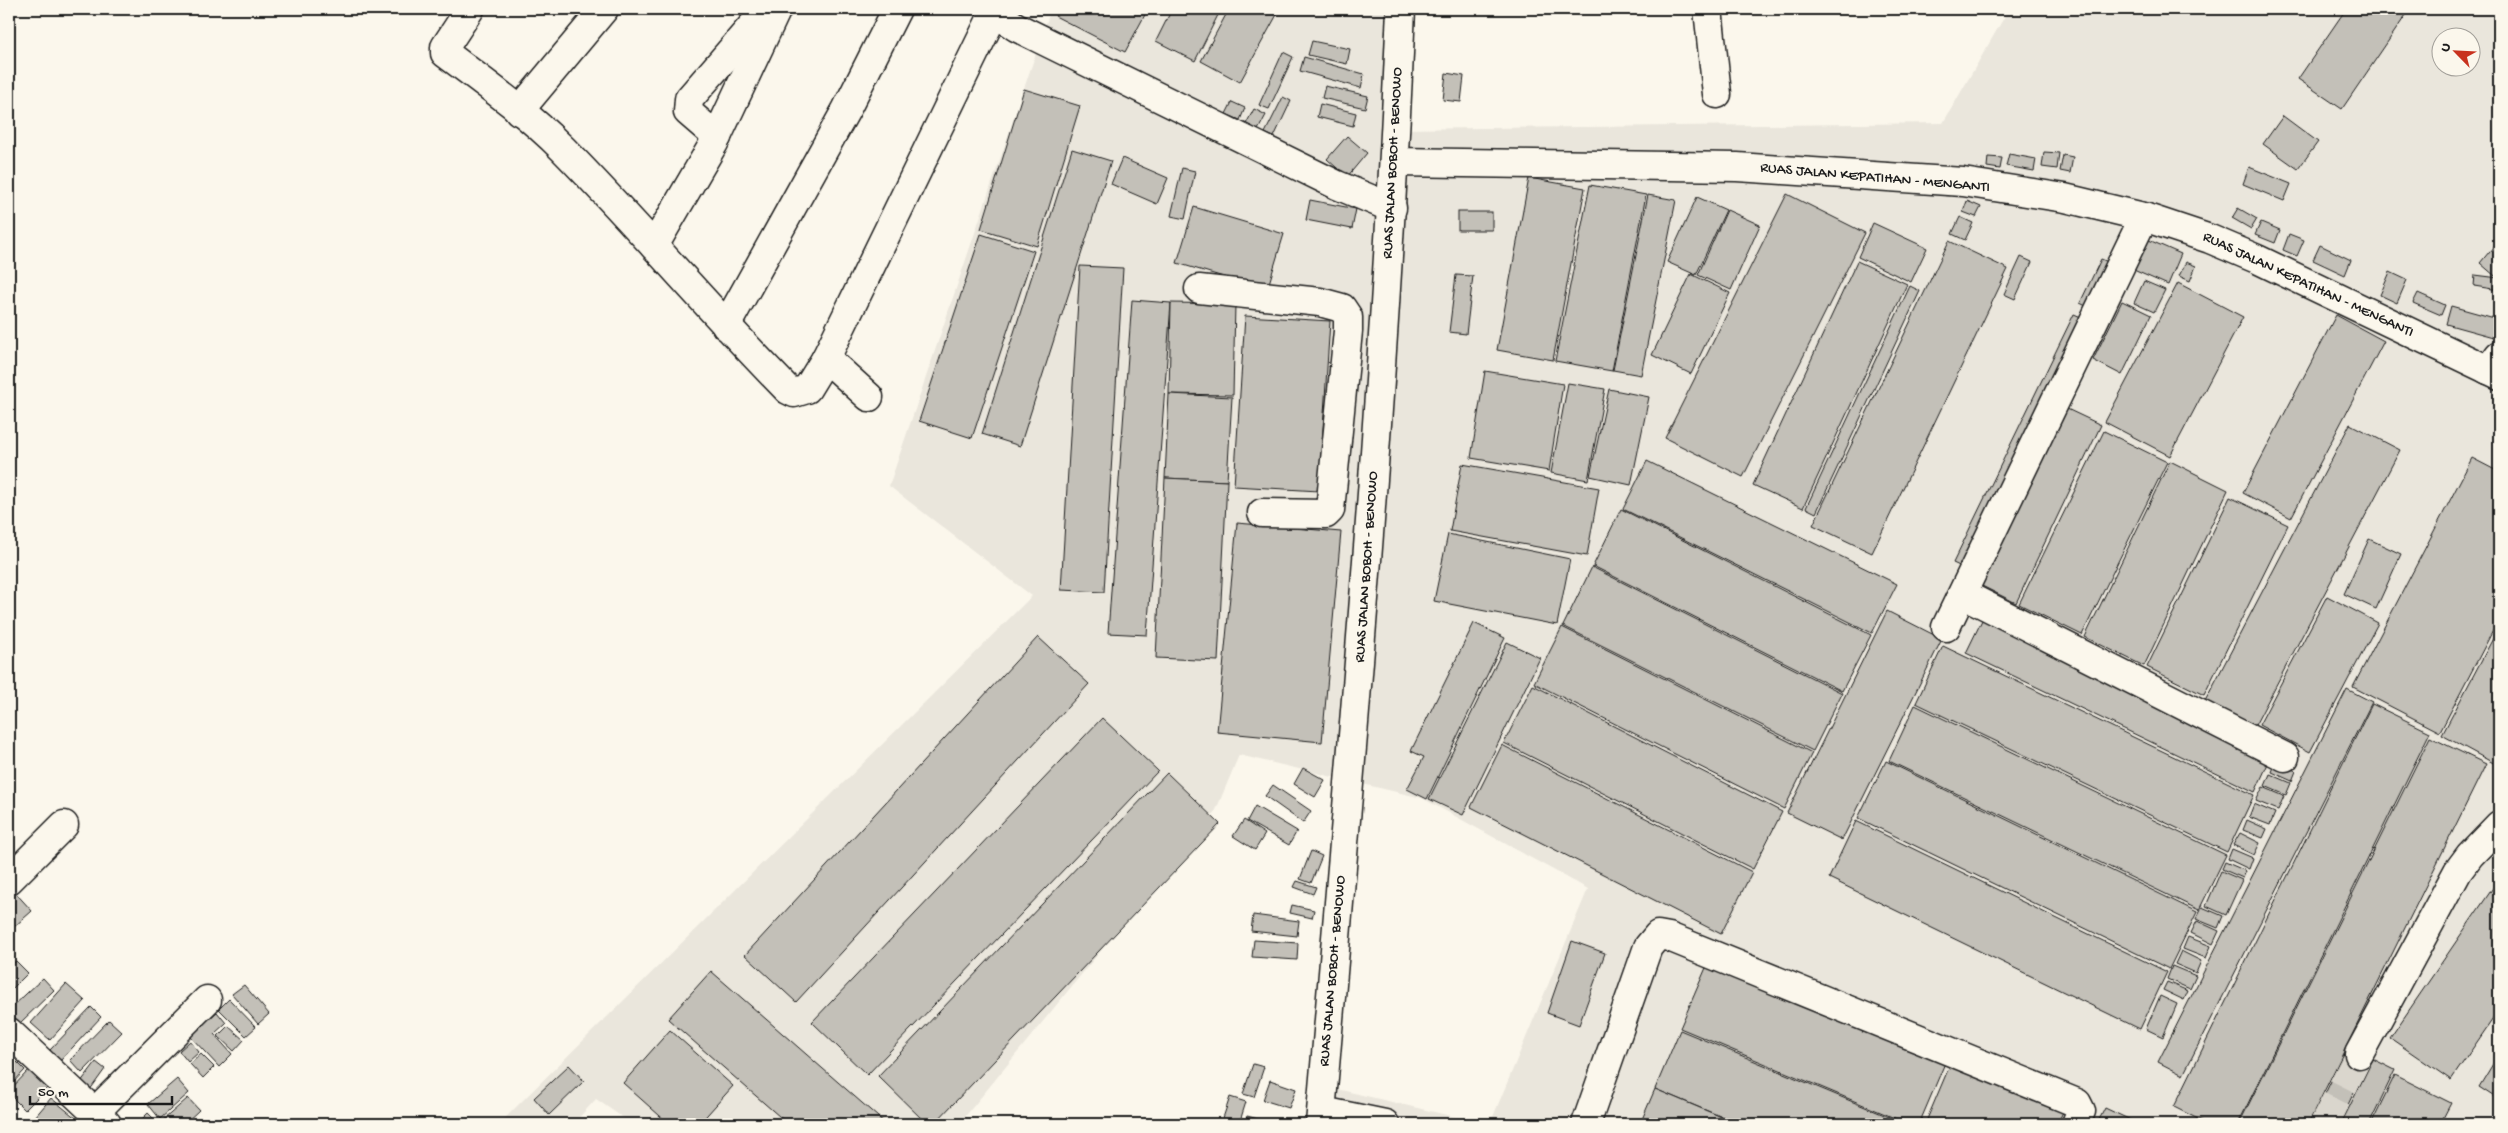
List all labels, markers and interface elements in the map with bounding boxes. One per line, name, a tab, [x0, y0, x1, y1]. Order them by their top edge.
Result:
north arrow	[2430, 28, 2480, 78]
text: U	[2437, 41, 2456, 55]
street label: RUAS JALAN BOBOH - BENOWO	[1379, 67, 1407, 259]
street label: RUAS JALAN KEPATIHAN - MENGANTI	[1759, 159, 1991, 197]
street label: RUAS JALAN KEPATIHAN - MENGANTI	[2200, 228, 2416, 342]
street label: RUAS JALAN BOBOH - BENOWO	[1351, 471, 1383, 663]
street label: RUAS JALAN BOBOH - BENOWO	[1316, 875, 1350, 1067]
scale bar	[30, 1073, 172, 1105]
text: 50 m	[38, 1084, 69, 1102]

